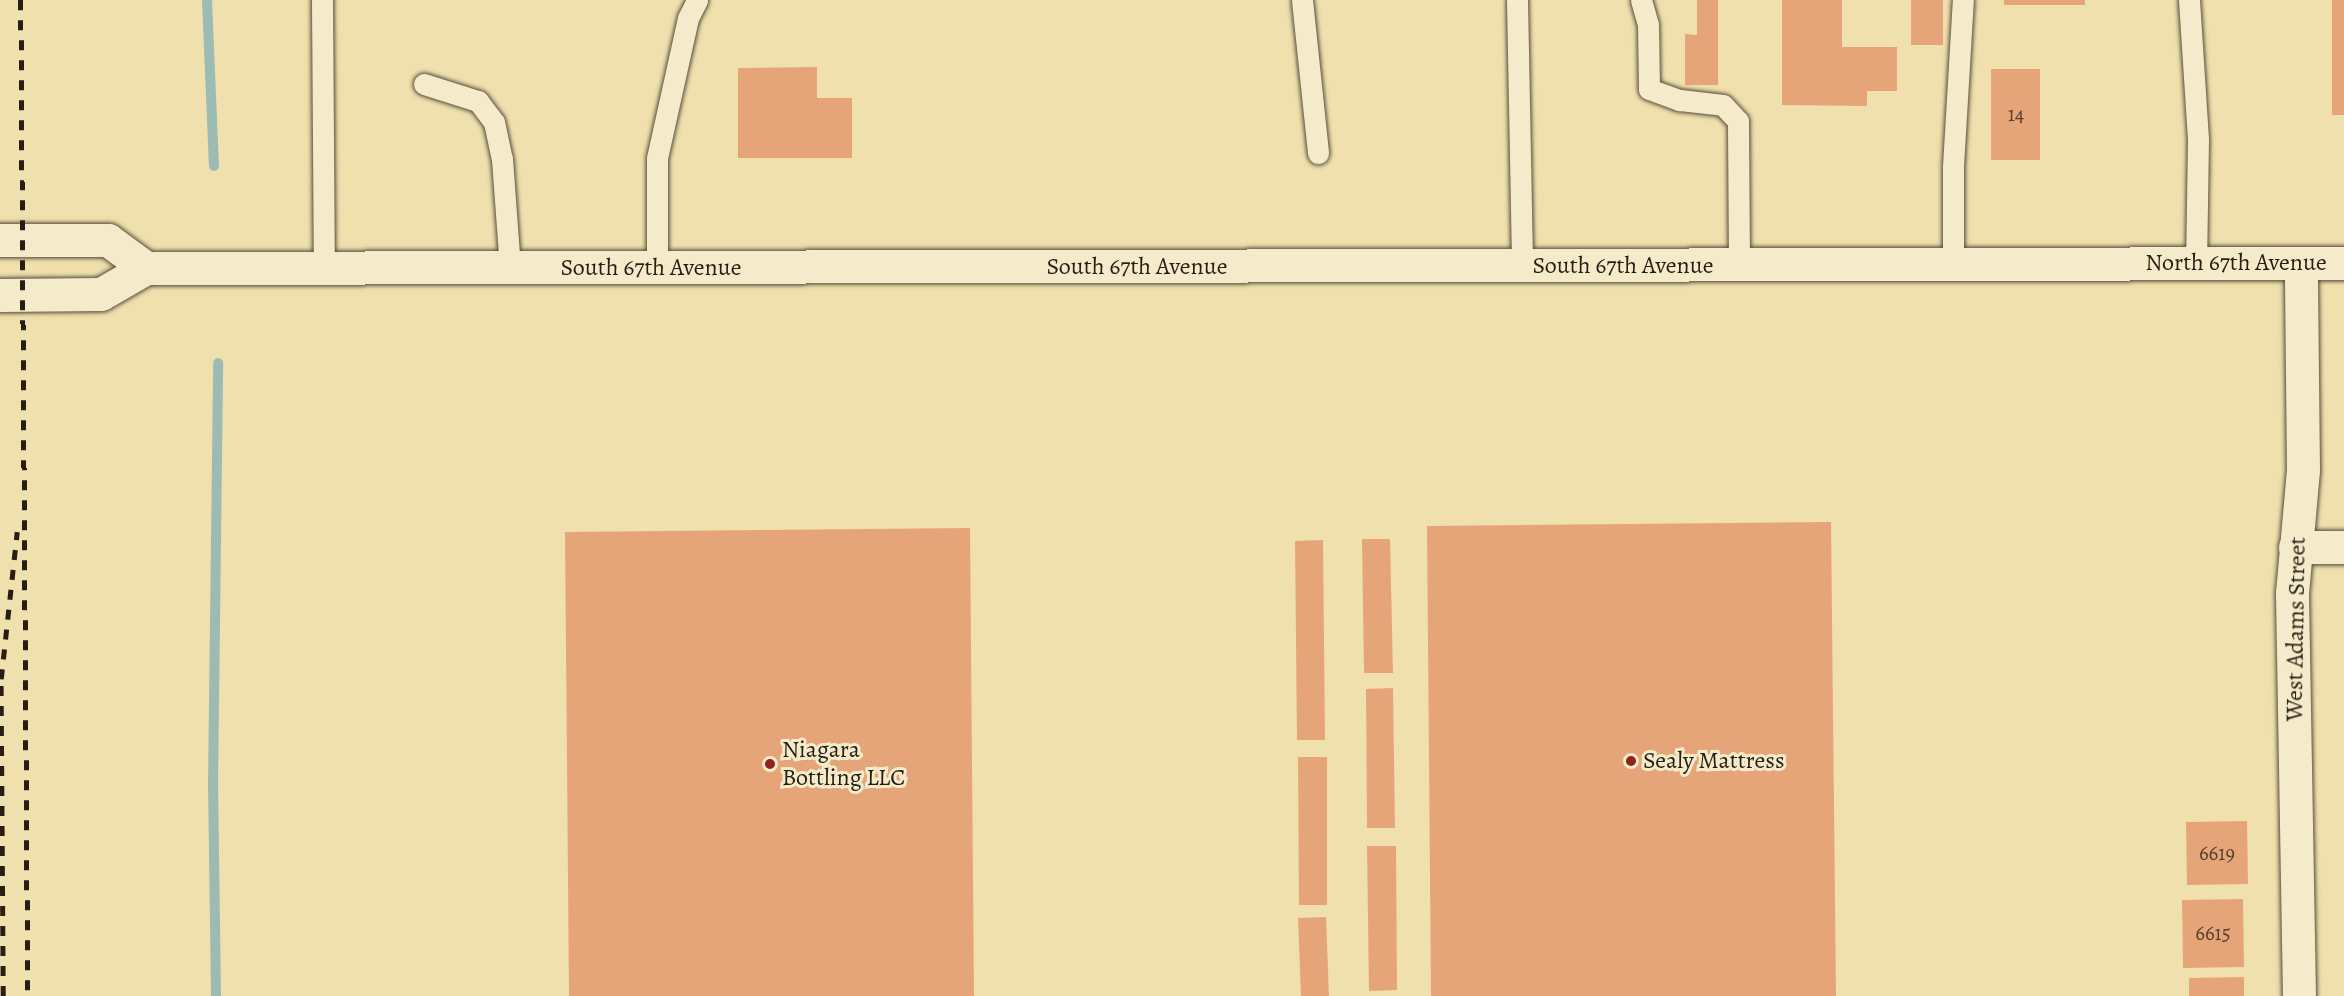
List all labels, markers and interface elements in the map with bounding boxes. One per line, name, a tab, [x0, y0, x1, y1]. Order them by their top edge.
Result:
house number: 14	[2008, 101, 2024, 127]
street label: North 67th Avenue	[2145, 249, 2327, 277]
street label: South 67th Avenue	[1533, 252, 1713, 280]
street label: South 67th Avenue	[1047, 253, 1227, 281]
street label: South 67th Avenue	[561, 254, 741, 282]
street label: West Adams Street	[2280, 536, 2312, 722]
place label: Niagara Bottling LLC	[782, 736, 905, 792]
place label: Sealy Mattress	[1643, 747, 1785, 775]
marker: Sealy Mattress	[1624, 754, 1638, 768]
marker: Niagara Bottling LLC	[763, 757, 777, 771]
house number: 6619	[2199, 840, 2235, 866]
house number: 6615	[2195, 920, 2231, 946]

